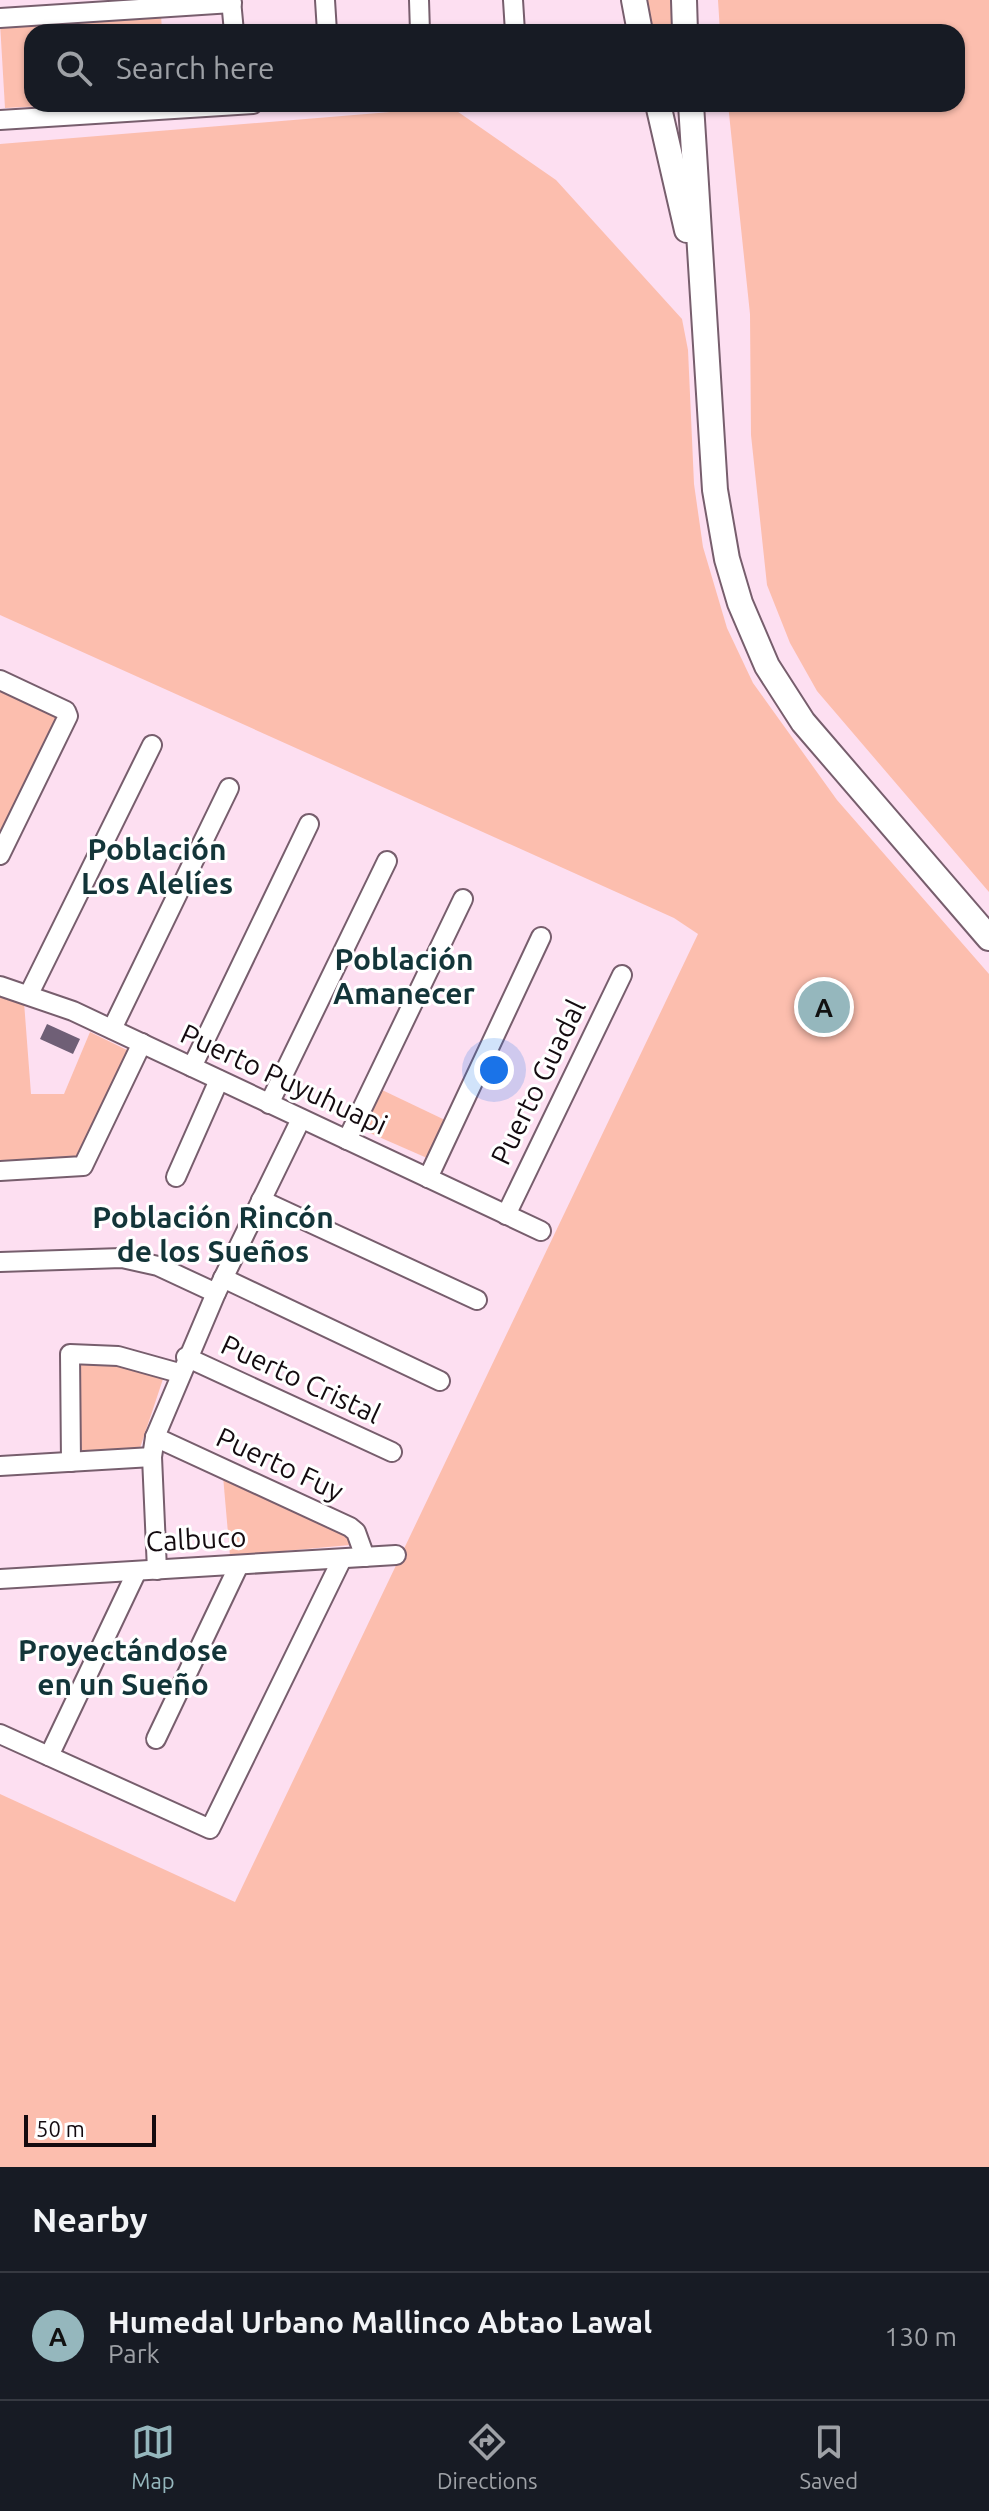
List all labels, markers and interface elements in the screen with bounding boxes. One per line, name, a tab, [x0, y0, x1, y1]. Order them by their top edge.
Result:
search box	[24, 24, 965, 112]
icon: search	[52, 46, 96, 90]
text: Search here	[116, 51, 275, 85]
district label: Población Los Alelíes	[81, 832, 233, 900]
district label: Población Amanecer	[333, 942, 476, 1010]
pin: A	[798, 977, 850, 1037]
street label: Puerto Guadal	[484, 994, 591, 1169]
street label: Puerto Puyuhuapi	[176, 1017, 392, 1140]
your location	[474, 1050, 514, 1090]
district label: Población Rincón de los Sueños	[92, 1200, 334, 1268]
street label: Puerto Cristal	[217, 1328, 386, 1429]
street label: Puerto Fuy	[212, 1421, 349, 1506]
street label: Calbuco	[145, 1520, 247, 1557]
district label: Proyectándose en un Sueño	[18, 1633, 228, 1701]
scale bar	[24, 2111, 156, 2147]
text: 50 m	[36, 2116, 85, 2141]
text: Nearby	[32, 2200, 147, 2238]
text: Humedal Urbano Mallinco Abtao Lawal	[108, 2305, 652, 2339]
text: A	[49, 2322, 67, 2351]
text: 130 m	[885, 2322, 957, 2351]
text: Park	[108, 2339, 160, 2368]
tab: Map	[131, 2420, 175, 2493]
tab: Directions	[437, 2420, 538, 2493]
tab: Saved	[799, 2420, 858, 2493]

